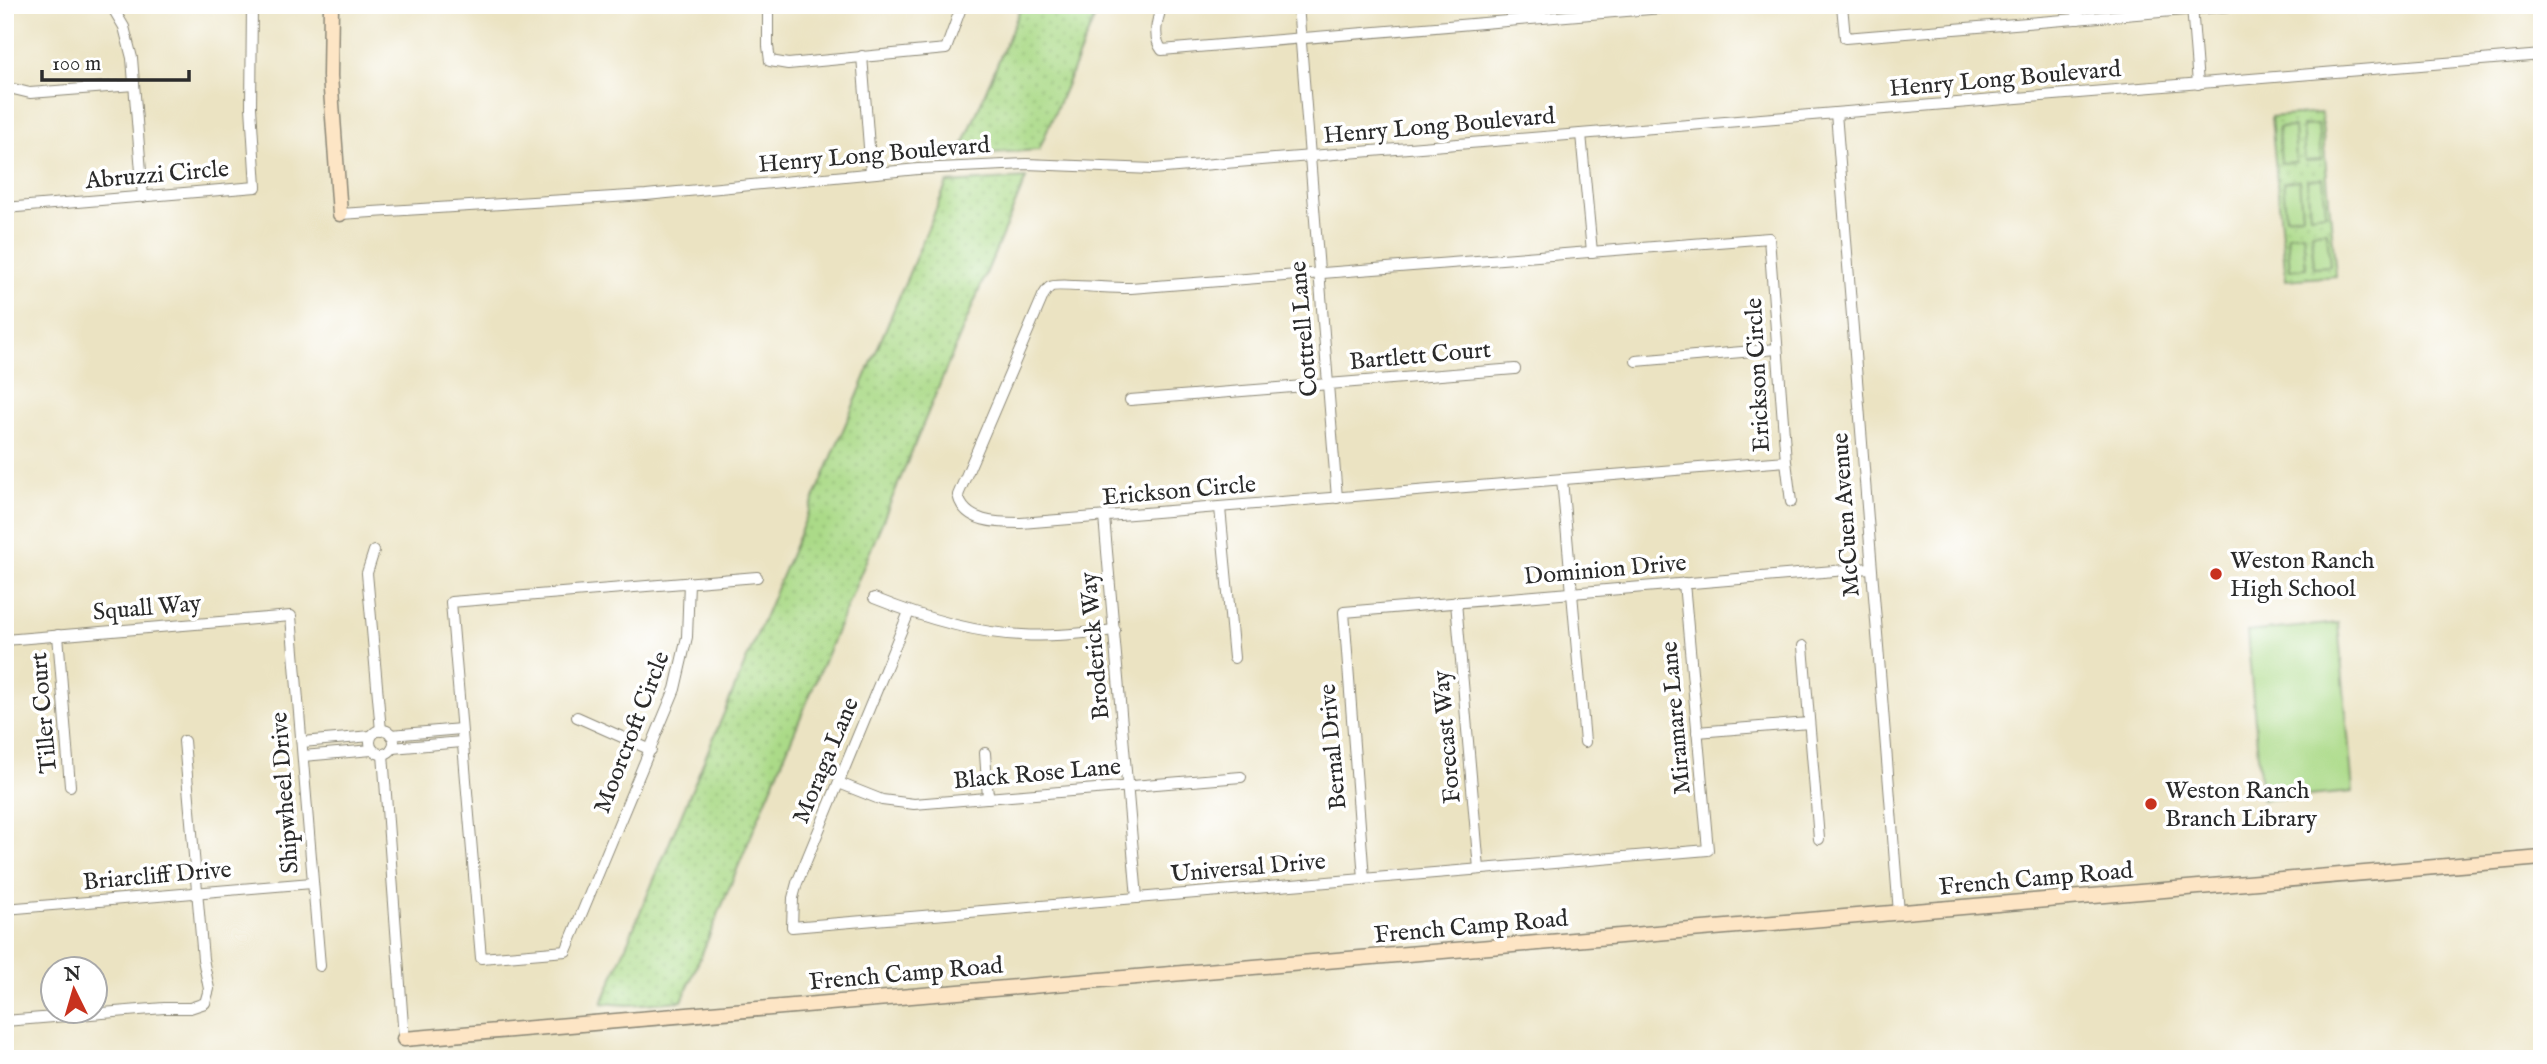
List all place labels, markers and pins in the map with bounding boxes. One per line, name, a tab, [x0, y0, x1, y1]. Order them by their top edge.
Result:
place label: Weston Ranch High School	[2230, 546, 2375, 605]
marker: Weston Ranch High School	[2208, 566, 2224, 582]
place label: Weston Ranch Branch Library	[2165, 776, 2317, 835]
marker: Weston Ranch Branch Library	[2143, 796, 2159, 812]

